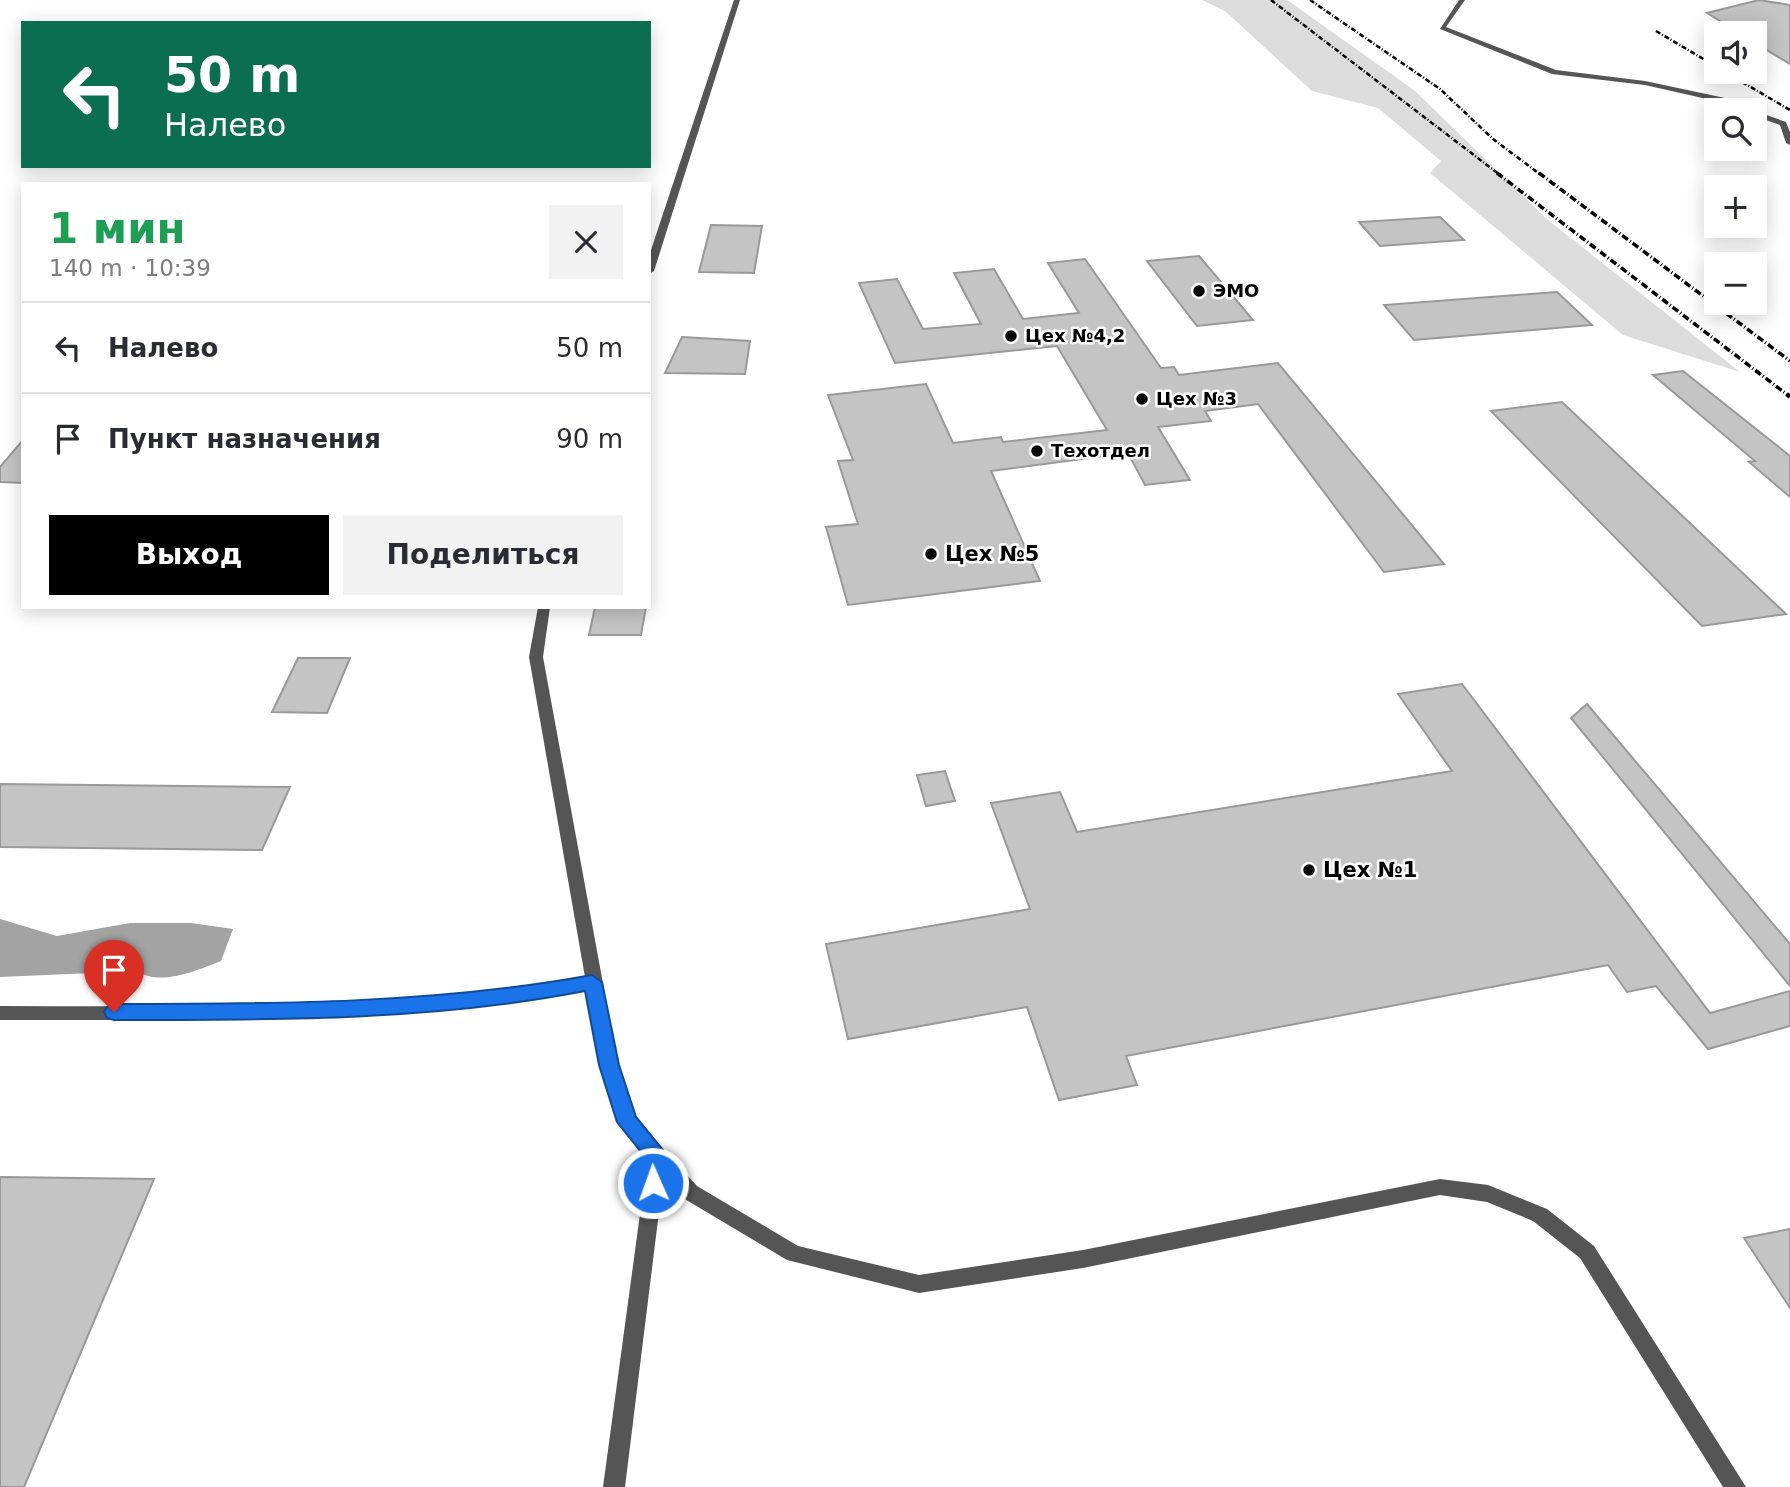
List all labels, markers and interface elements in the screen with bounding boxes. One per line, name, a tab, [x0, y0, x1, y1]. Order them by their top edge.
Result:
map controls	[1704, 21, 1767, 315]
button: sound	[1704, 21, 1767, 84]
text: 50 m	[164, 47, 300, 104]
icon: left	[49, 49, 140, 140]
button: search	[1704, 98, 1767, 161]
text: Налево	[164, 106, 286, 144]
button: +	[1704, 175, 1767, 238]
text: 1 мин	[49, 204, 186, 253]
button: close	[549, 205, 623, 279]
button: −	[1704, 252, 1767, 315]
text: 140 m · 10:39	[49, 255, 211, 281]
place label: ЭМО	[1213, 280, 1259, 301]
marker: ЭМО	[1191, 283, 1207, 299]
place label: Цех №4,2	[1025, 325, 1125, 346]
marker: Цех №4,2	[1003, 328, 1019, 344]
icon: left	[49, 329, 87, 367]
text: Налево	[108, 333, 218, 363]
text: 50 m	[556, 333, 623, 363]
place label: Цех №3	[1156, 388, 1237, 409]
marker: Цех №3	[1134, 391, 1150, 407]
icon: arrive	[49, 420, 87, 458]
text: Пункт назначения	[108, 424, 381, 454]
text: 90 m	[556, 424, 623, 454]
place label: Техотдел	[1051, 440, 1150, 461]
marker: Техотдел	[1029, 443, 1045, 459]
button: Выход	[49, 515, 329, 595]
button: Поделиться	[343, 515, 623, 595]
place label: Цех №5	[945, 542, 1039, 566]
marker: Цех №5	[923, 546, 939, 562]
place label: Цех №1	[1323, 858, 1417, 882]
marker: Цех №1	[1301, 862, 1317, 878]
pin	[84, 940, 144, 1012]
icon: arrive	[95, 951, 133, 989]
position arrow	[616, 1146, 690, 1220]

